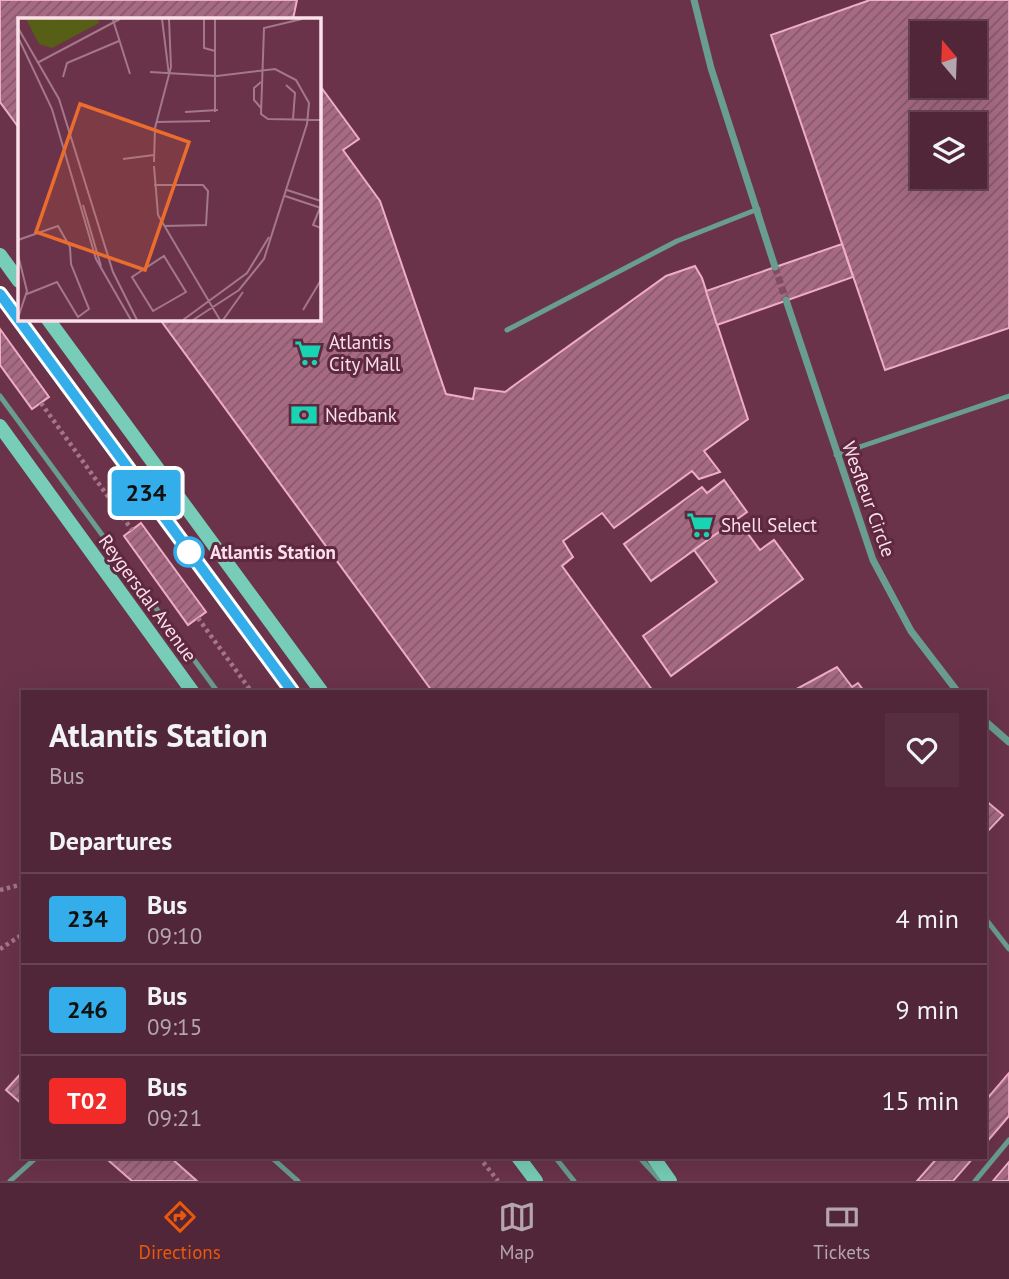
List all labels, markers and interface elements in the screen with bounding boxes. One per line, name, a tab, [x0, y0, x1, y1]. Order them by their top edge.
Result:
inset map	[18, 18, 320, 320]
north arrow	[910, 21, 987, 98]
map controls	[910, 21, 987, 189]
button: layers	[910, 112, 987, 189]
place label: Atlantis City Mall	[329, 330, 401, 376]
supermarket icon: Atlantis City Mall	[293, 338, 323, 368]
bank icon: Nedbank	[289, 400, 319, 430]
place label: Nedbank	[325, 403, 397, 427]
street label: Wesfleur Circle	[837, 438, 901, 560]
line badge: 234	[106, 470, 186, 516]
text: 234	[126, 477, 166, 508]
supermarket icon: Shell Select	[685, 510, 715, 540]
place label: Shell Select	[721, 513, 818, 537]
street label: Reygersdal Avenue	[94, 530, 202, 666]
marker: Atlantis Station	[174, 537, 204, 567]
place label: Atlantis Station	[210, 540, 336, 564]
text: Atlantis Station	[49, 713, 268, 756]
button: heart	[885, 713, 959, 787]
text: Bus	[49, 761, 85, 790]
text: Departures	[49, 824, 172, 857]
text: Bus	[147, 888, 187, 921]
text: 4 min	[896, 902, 959, 935]
text: 234	[67, 903, 108, 934]
text: 09:10	[147, 921, 202, 950]
text: Bus	[147, 979, 187, 1012]
text: 9 min	[896, 993, 959, 1026]
text: 246	[67, 994, 108, 1025]
text: 09:15	[147, 1012, 202, 1041]
text: Bus	[147, 1070, 187, 1103]
text: 15 min	[881, 1084, 959, 1117]
text: T02	[67, 1085, 108, 1116]
text: 09:21	[147, 1103, 202, 1132]
tab: Directions	[139, 1198, 221, 1264]
tab: Map	[498, 1198, 536, 1264]
tab: Tickets	[813, 1198, 870, 1264]

